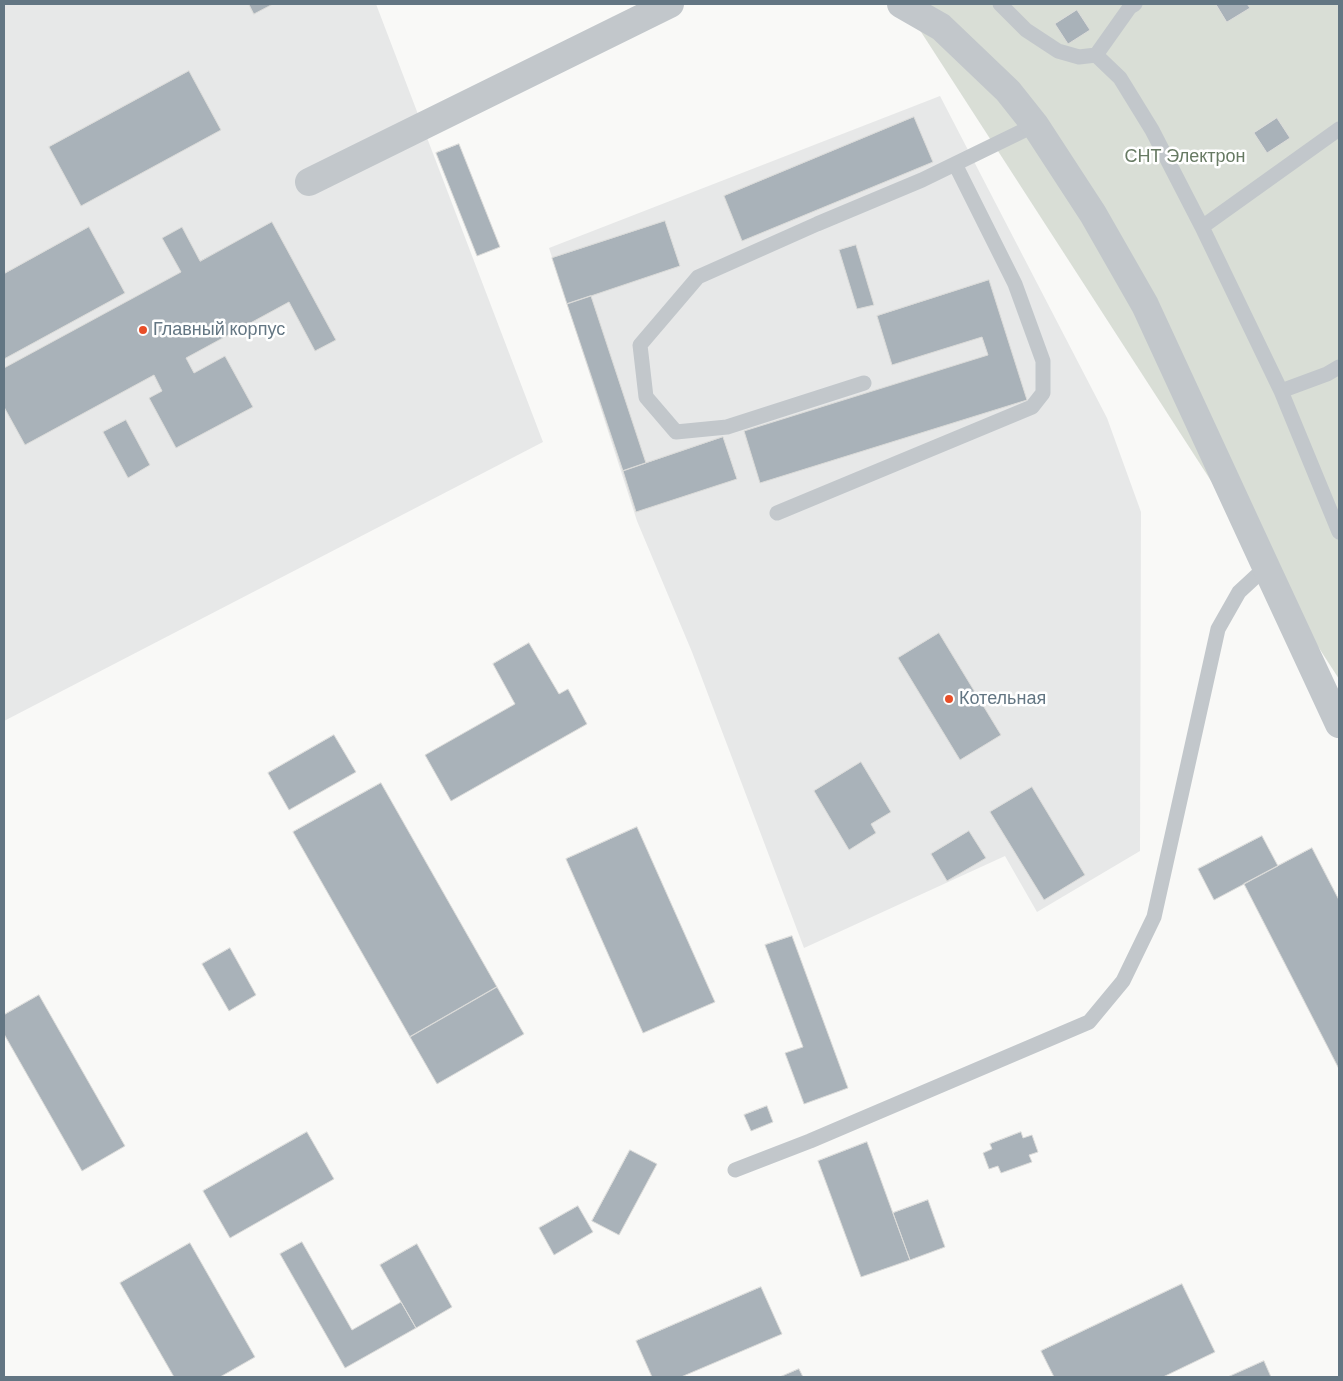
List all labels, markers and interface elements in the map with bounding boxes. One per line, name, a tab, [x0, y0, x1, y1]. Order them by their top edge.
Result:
park label: СНТ Электрон	[1125, 146, 1245, 168]
place label: Главный корпус	[153, 319, 285, 341]
marker: Главный корпус	[137, 324, 149, 336]
place label: Котельная	[959, 688, 1046, 710]
marker: Котельная	[943, 693, 955, 705]

